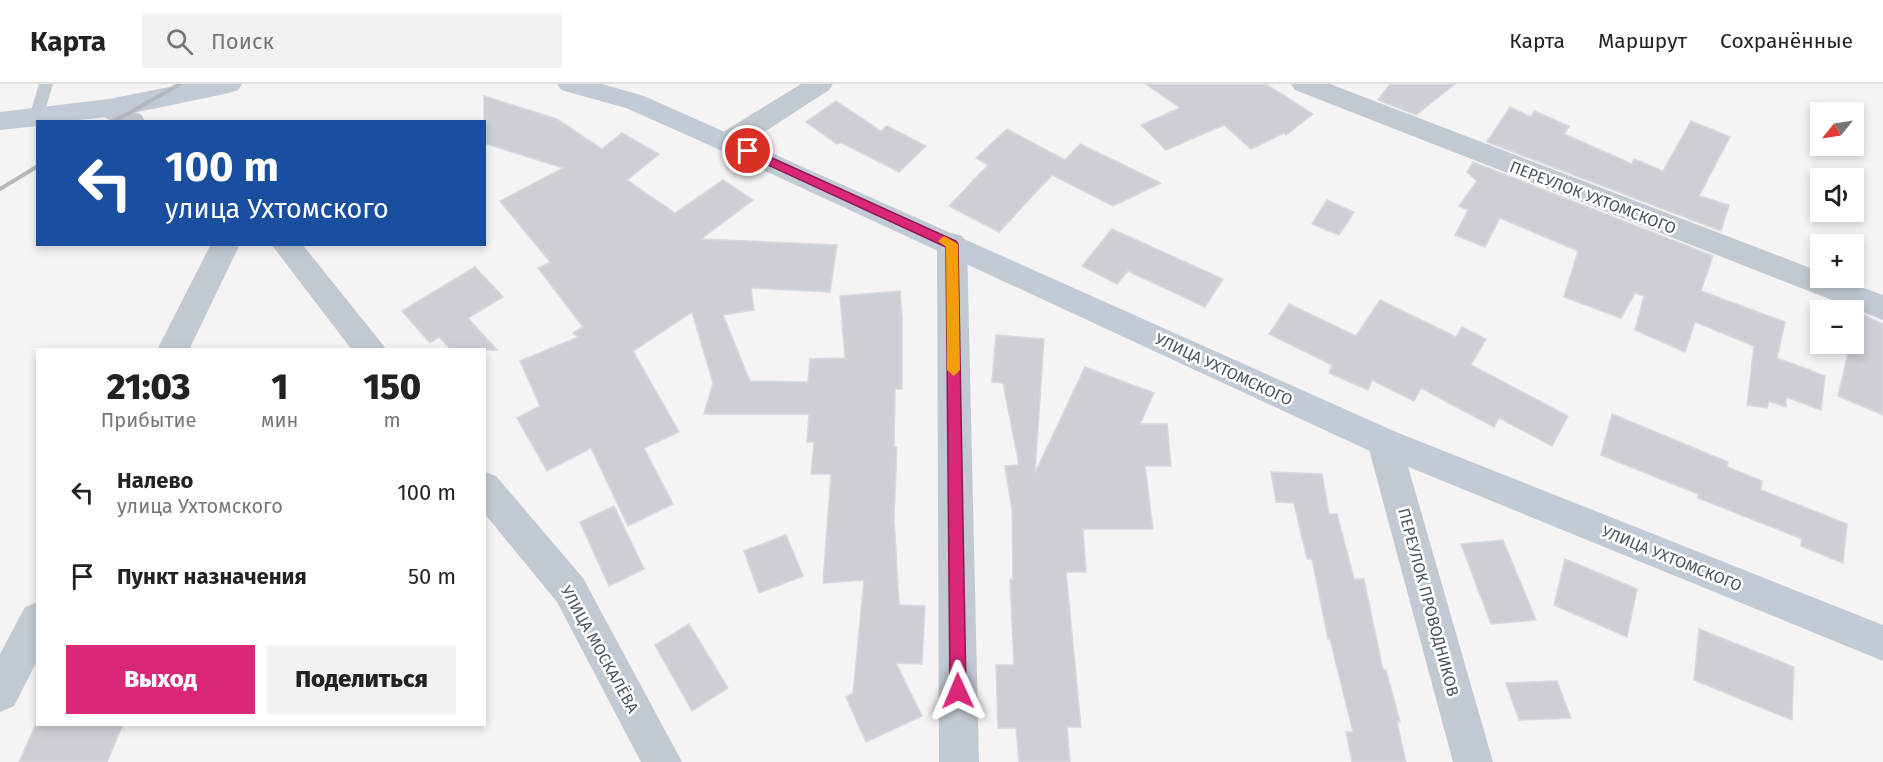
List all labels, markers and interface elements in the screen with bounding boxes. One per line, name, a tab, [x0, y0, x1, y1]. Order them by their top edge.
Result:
search box	[142, 14, 562, 68]
text: Карта	[30, 25, 106, 58]
icon: search	[163, 25, 196, 58]
text: Поиск	[211, 28, 274, 55]
text: Карта	[1509, 28, 1565, 54]
text: Маршрут	[1598, 28, 1687, 54]
text: Сохранённые	[1720, 28, 1853, 54]
north arrow	[1810, 102, 1864, 156]
map controls	[1810, 102, 1864, 354]
pin	[722, 125, 773, 176]
icon: arrive	[731, 134, 764, 167]
text: 100 m	[165, 142, 279, 192]
icon: left	[66, 144, 144, 222]
street label: ПЕРЕУЛОК УХТОМСКОГО	[1507, 157, 1679, 238]
button: sound	[1810, 168, 1864, 222]
text: улица Ухтомского	[165, 193, 389, 225]
button: +	[1810, 234, 1864, 288]
button: −	[1810, 300, 1864, 354]
street label: УЛИЦА УХТОМСКОГО	[1152, 329, 1296, 410]
text: 21:03	[107, 365, 190, 409]
text: 1	[271, 365, 288, 409]
text: 150	[363, 365, 421, 409]
text: Прибытие	[101, 408, 196, 432]
text: мин	[261, 408, 298, 432]
text: m	[384, 408, 401, 432]
text: Налево	[117, 467, 193, 494]
icon: left	[66, 476, 99, 509]
text: 100 m	[397, 479, 456, 506]
text: улица Ухтомского	[117, 494, 283, 518]
street label: ПЕРЕУЛОК ПРОВОДНИКОВ	[1394, 506, 1463, 699]
street label: УЛИЦА УХТОМСКОГО	[1599, 522, 1745, 595]
icon: arrive	[66, 560, 99, 593]
text: Пункт назначения	[117, 563, 307, 590]
text: 50 m	[408, 563, 456, 590]
street label: УЛИЦА МОСКАЛЁВА	[557, 582, 643, 717]
button: Выход	[66, 645, 255, 714]
button: Поделиться	[267, 645, 456, 714]
position arrow	[926, 659, 990, 723]

